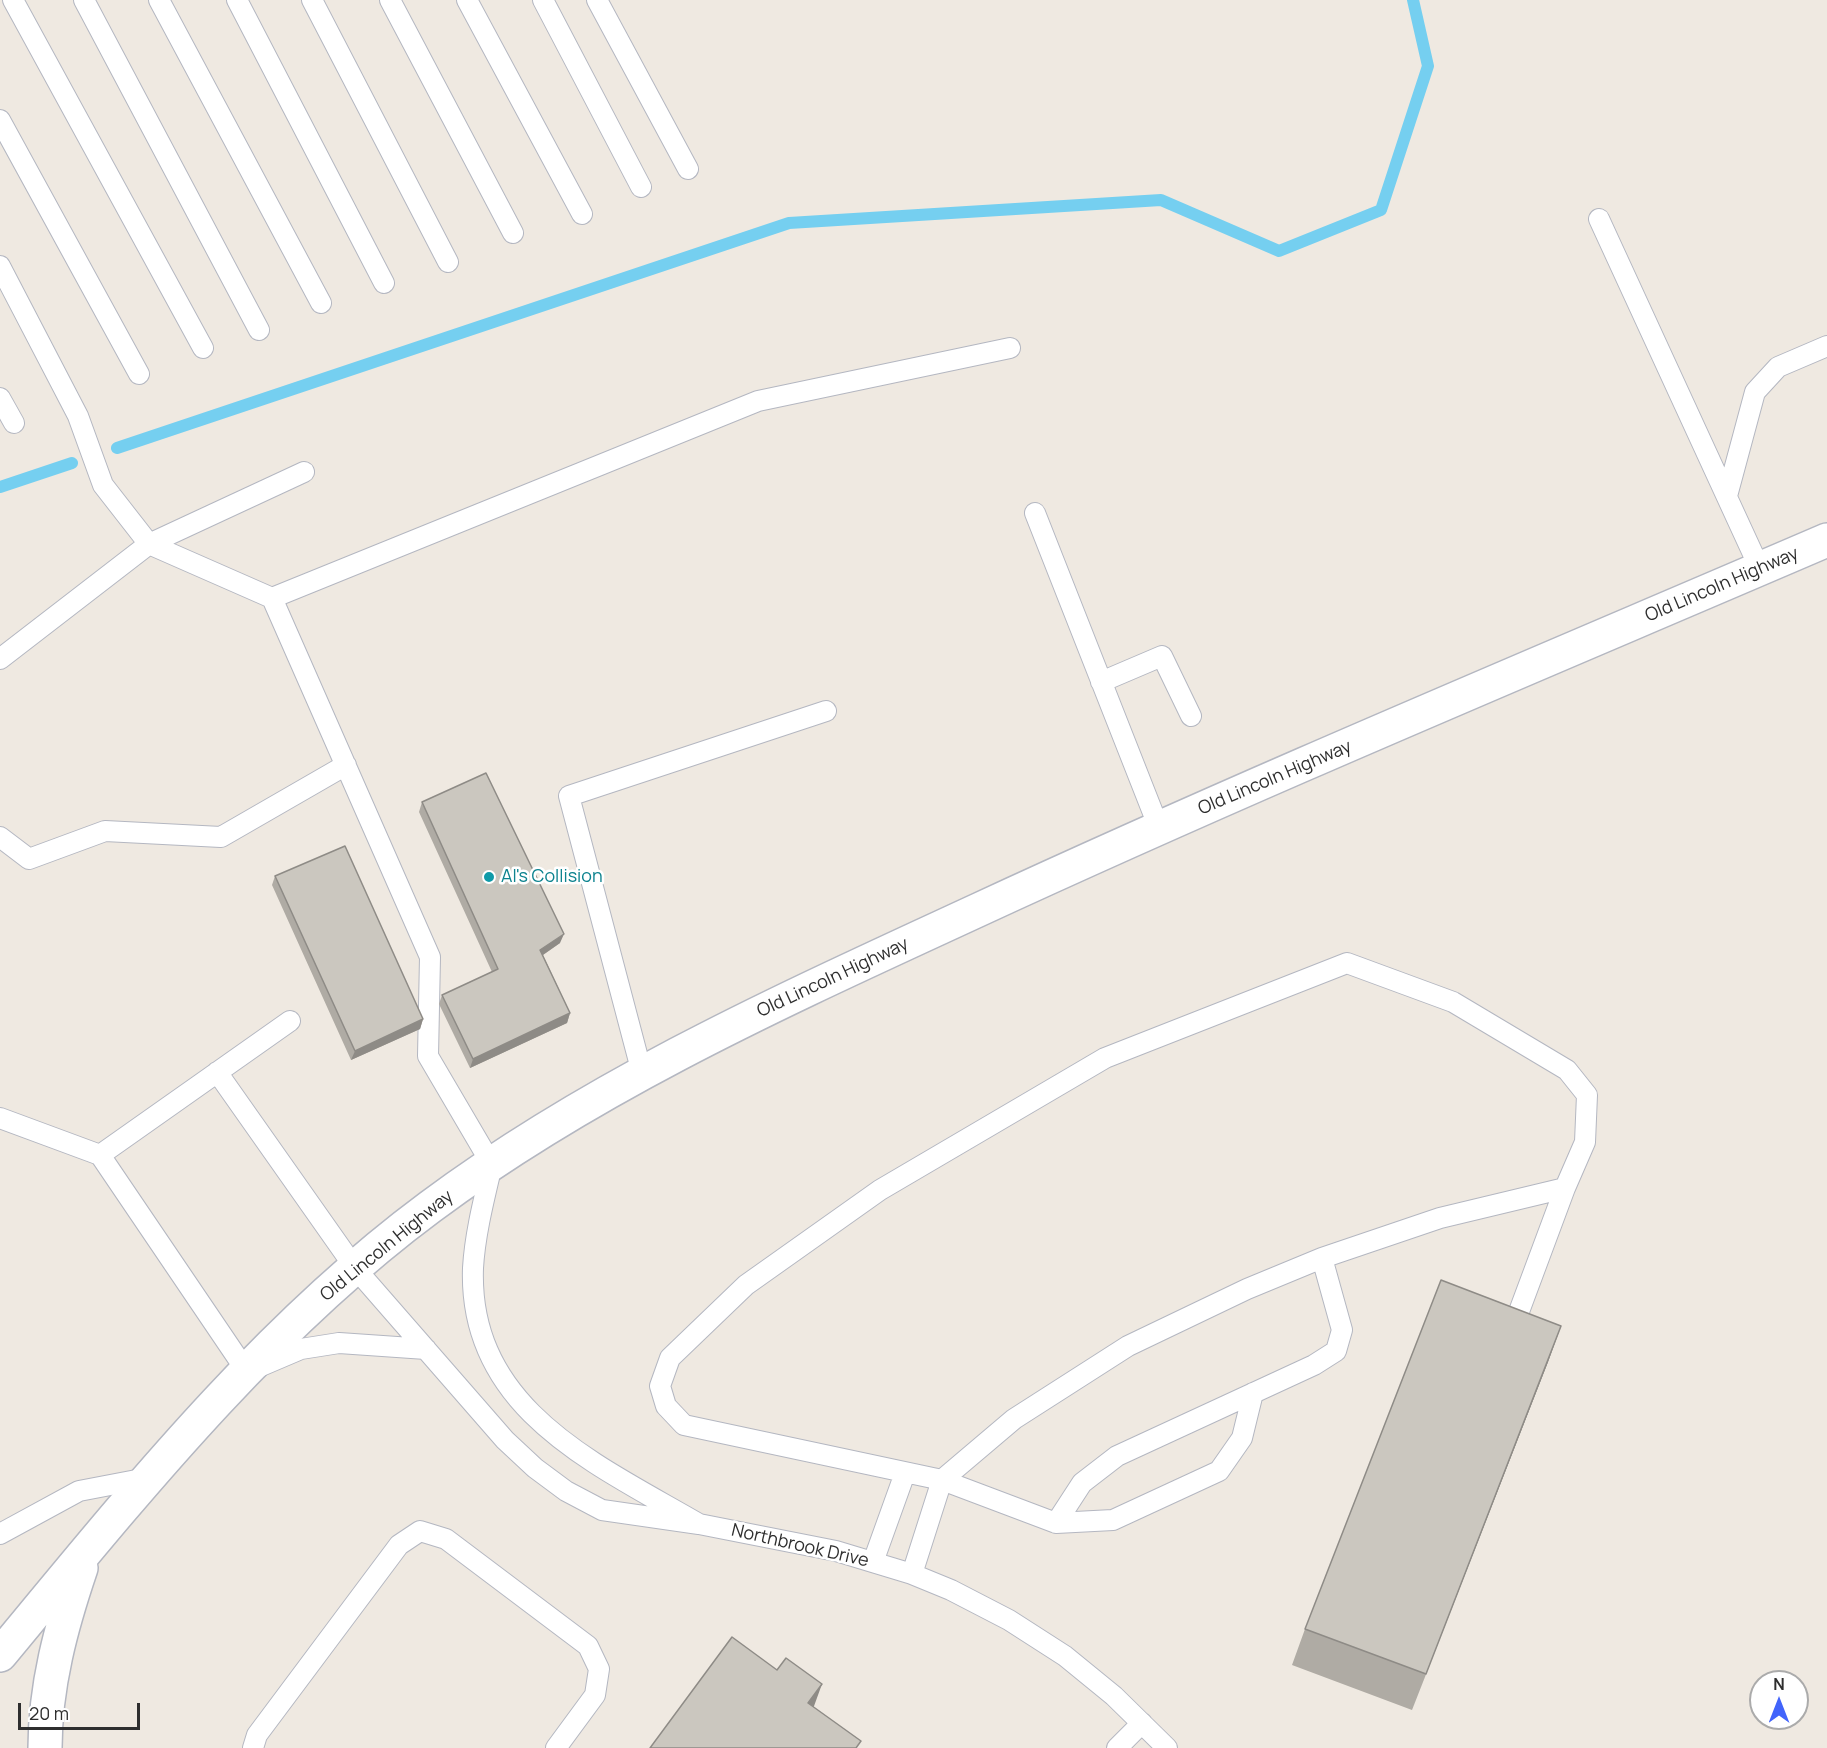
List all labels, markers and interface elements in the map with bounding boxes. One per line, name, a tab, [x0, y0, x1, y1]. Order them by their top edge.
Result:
street label: Old Lincoln Highway	[1642, 543, 1802, 627]
street label: Old Lincoln Highway	[1195, 736, 1355, 820]
place label: Al's Collision	[501, 866, 603, 888]
marker: Al's Collision	[482, 870, 496, 884]
street label: Old Lincoln Highway	[754, 933, 912, 1023]
street label: Old Lincoln Highway	[316, 1186, 458, 1306]
street label: Northbrook Drive	[729, 1520, 871, 1572]
north arrow	[1749, 1670, 1809, 1730]
text: N	[1773, 1673, 1785, 1695]
scale bar	[21, 1691, 142, 1729]
text: 20 m	[29, 1701, 69, 1725]

